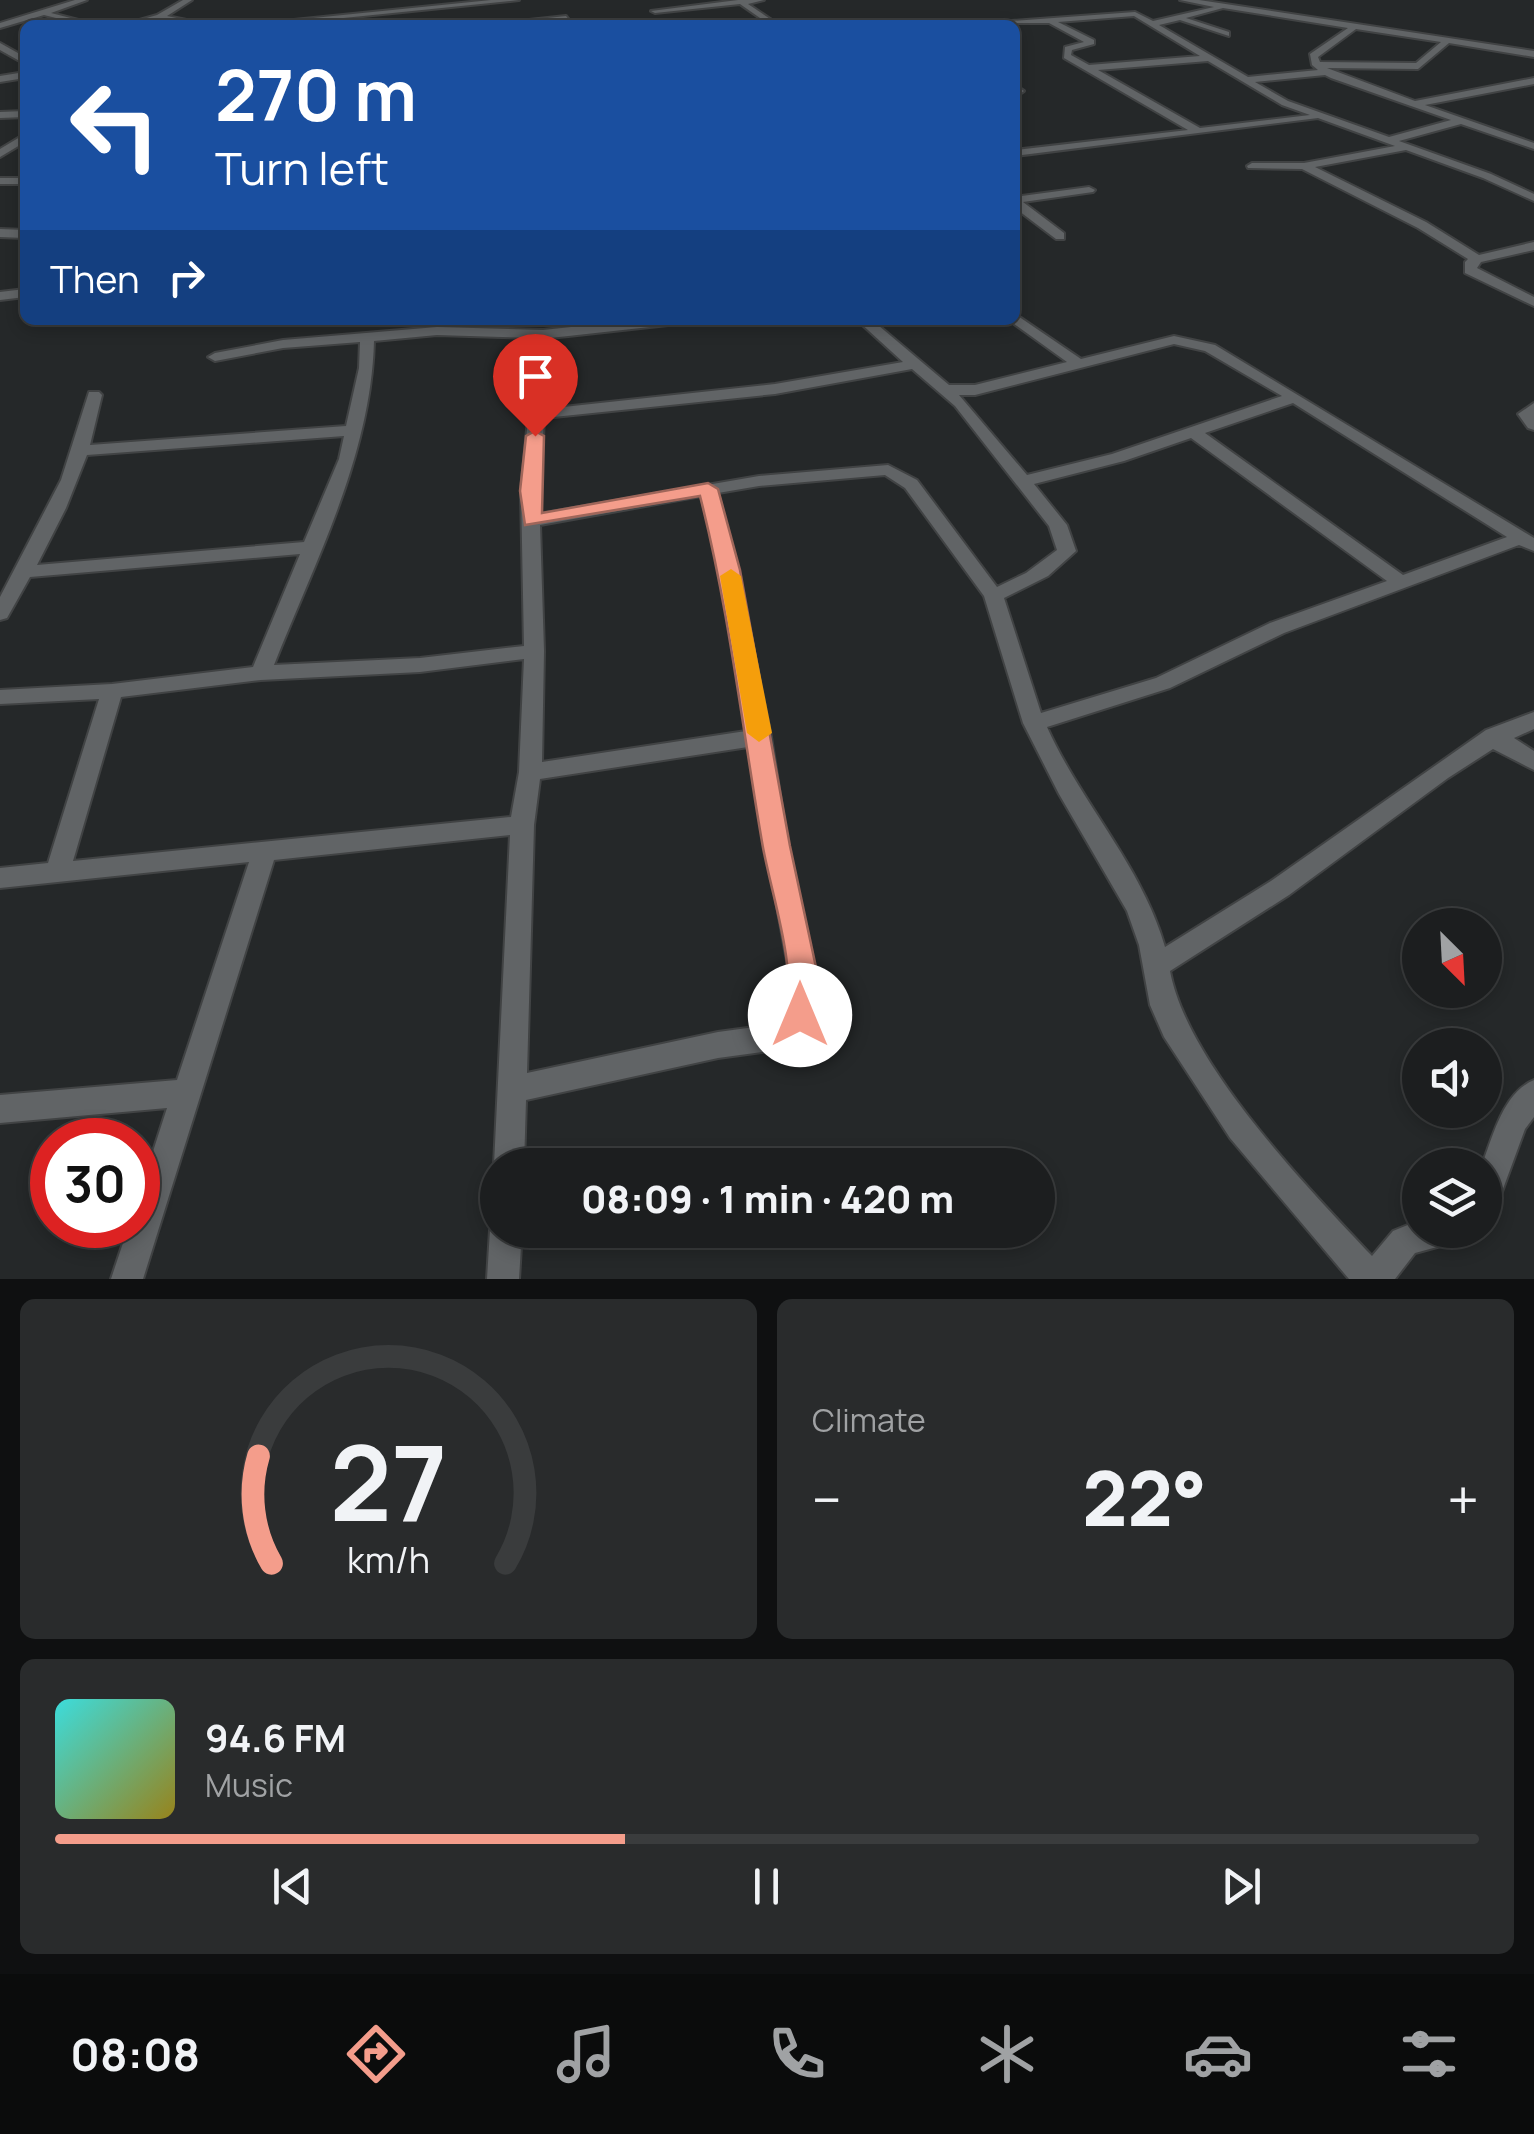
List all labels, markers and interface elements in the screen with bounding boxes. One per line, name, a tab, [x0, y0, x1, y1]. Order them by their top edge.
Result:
text: 270 m	[215, 46, 417, 142]
icon: left	[50, 60, 180, 190]
text: Turn left	[215, 137, 389, 199]
icon: right	[159, 250, 214, 305]
text: Then	[50, 252, 139, 304]
pin	[493, 334, 578, 437]
icon: arrive	[508, 349, 563, 404]
north arrow	[1402, 908, 1502, 1008]
map controls	[1402, 908, 1502, 1248]
position arrow	[748, 963, 852, 1067]
button: sound	[1402, 1028, 1502, 1128]
speed limit sign: 30	[30, 1118, 160, 1248]
button: layers	[1402, 1148, 1502, 1248]
text: 08:09 · 1 min · 420 m	[581, 1172, 954, 1224]
text: Climate	[812, 1398, 926, 1442]
text: 27	[330, 1410, 447, 1552]
text: 22°	[1082, 1446, 1207, 1549]
text: −	[812, 1461, 842, 1537]
text: +	[1447, 1461, 1479, 1537]
text: km/h	[347, 1535, 430, 1584]
text: 94.6 FM	[205, 1711, 346, 1763]
text: Music	[205, 1763, 293, 1807]
icon: previous	[265, 1859, 320, 1914]
icon: pause	[739, 1859, 794, 1914]
icon: next	[1214, 1859, 1269, 1914]
icon: directions	[341, 2019, 411, 2089]
icon: music	[551, 2019, 621, 2089]
icon: phone	[762, 2019, 832, 2089]
icon: climate	[972, 2019, 1042, 2089]
icon: car	[1183, 2019, 1253, 2089]
icon: filters	[1394, 2019, 1464, 2089]
text: 08:08	[70, 2023, 200, 2085]

